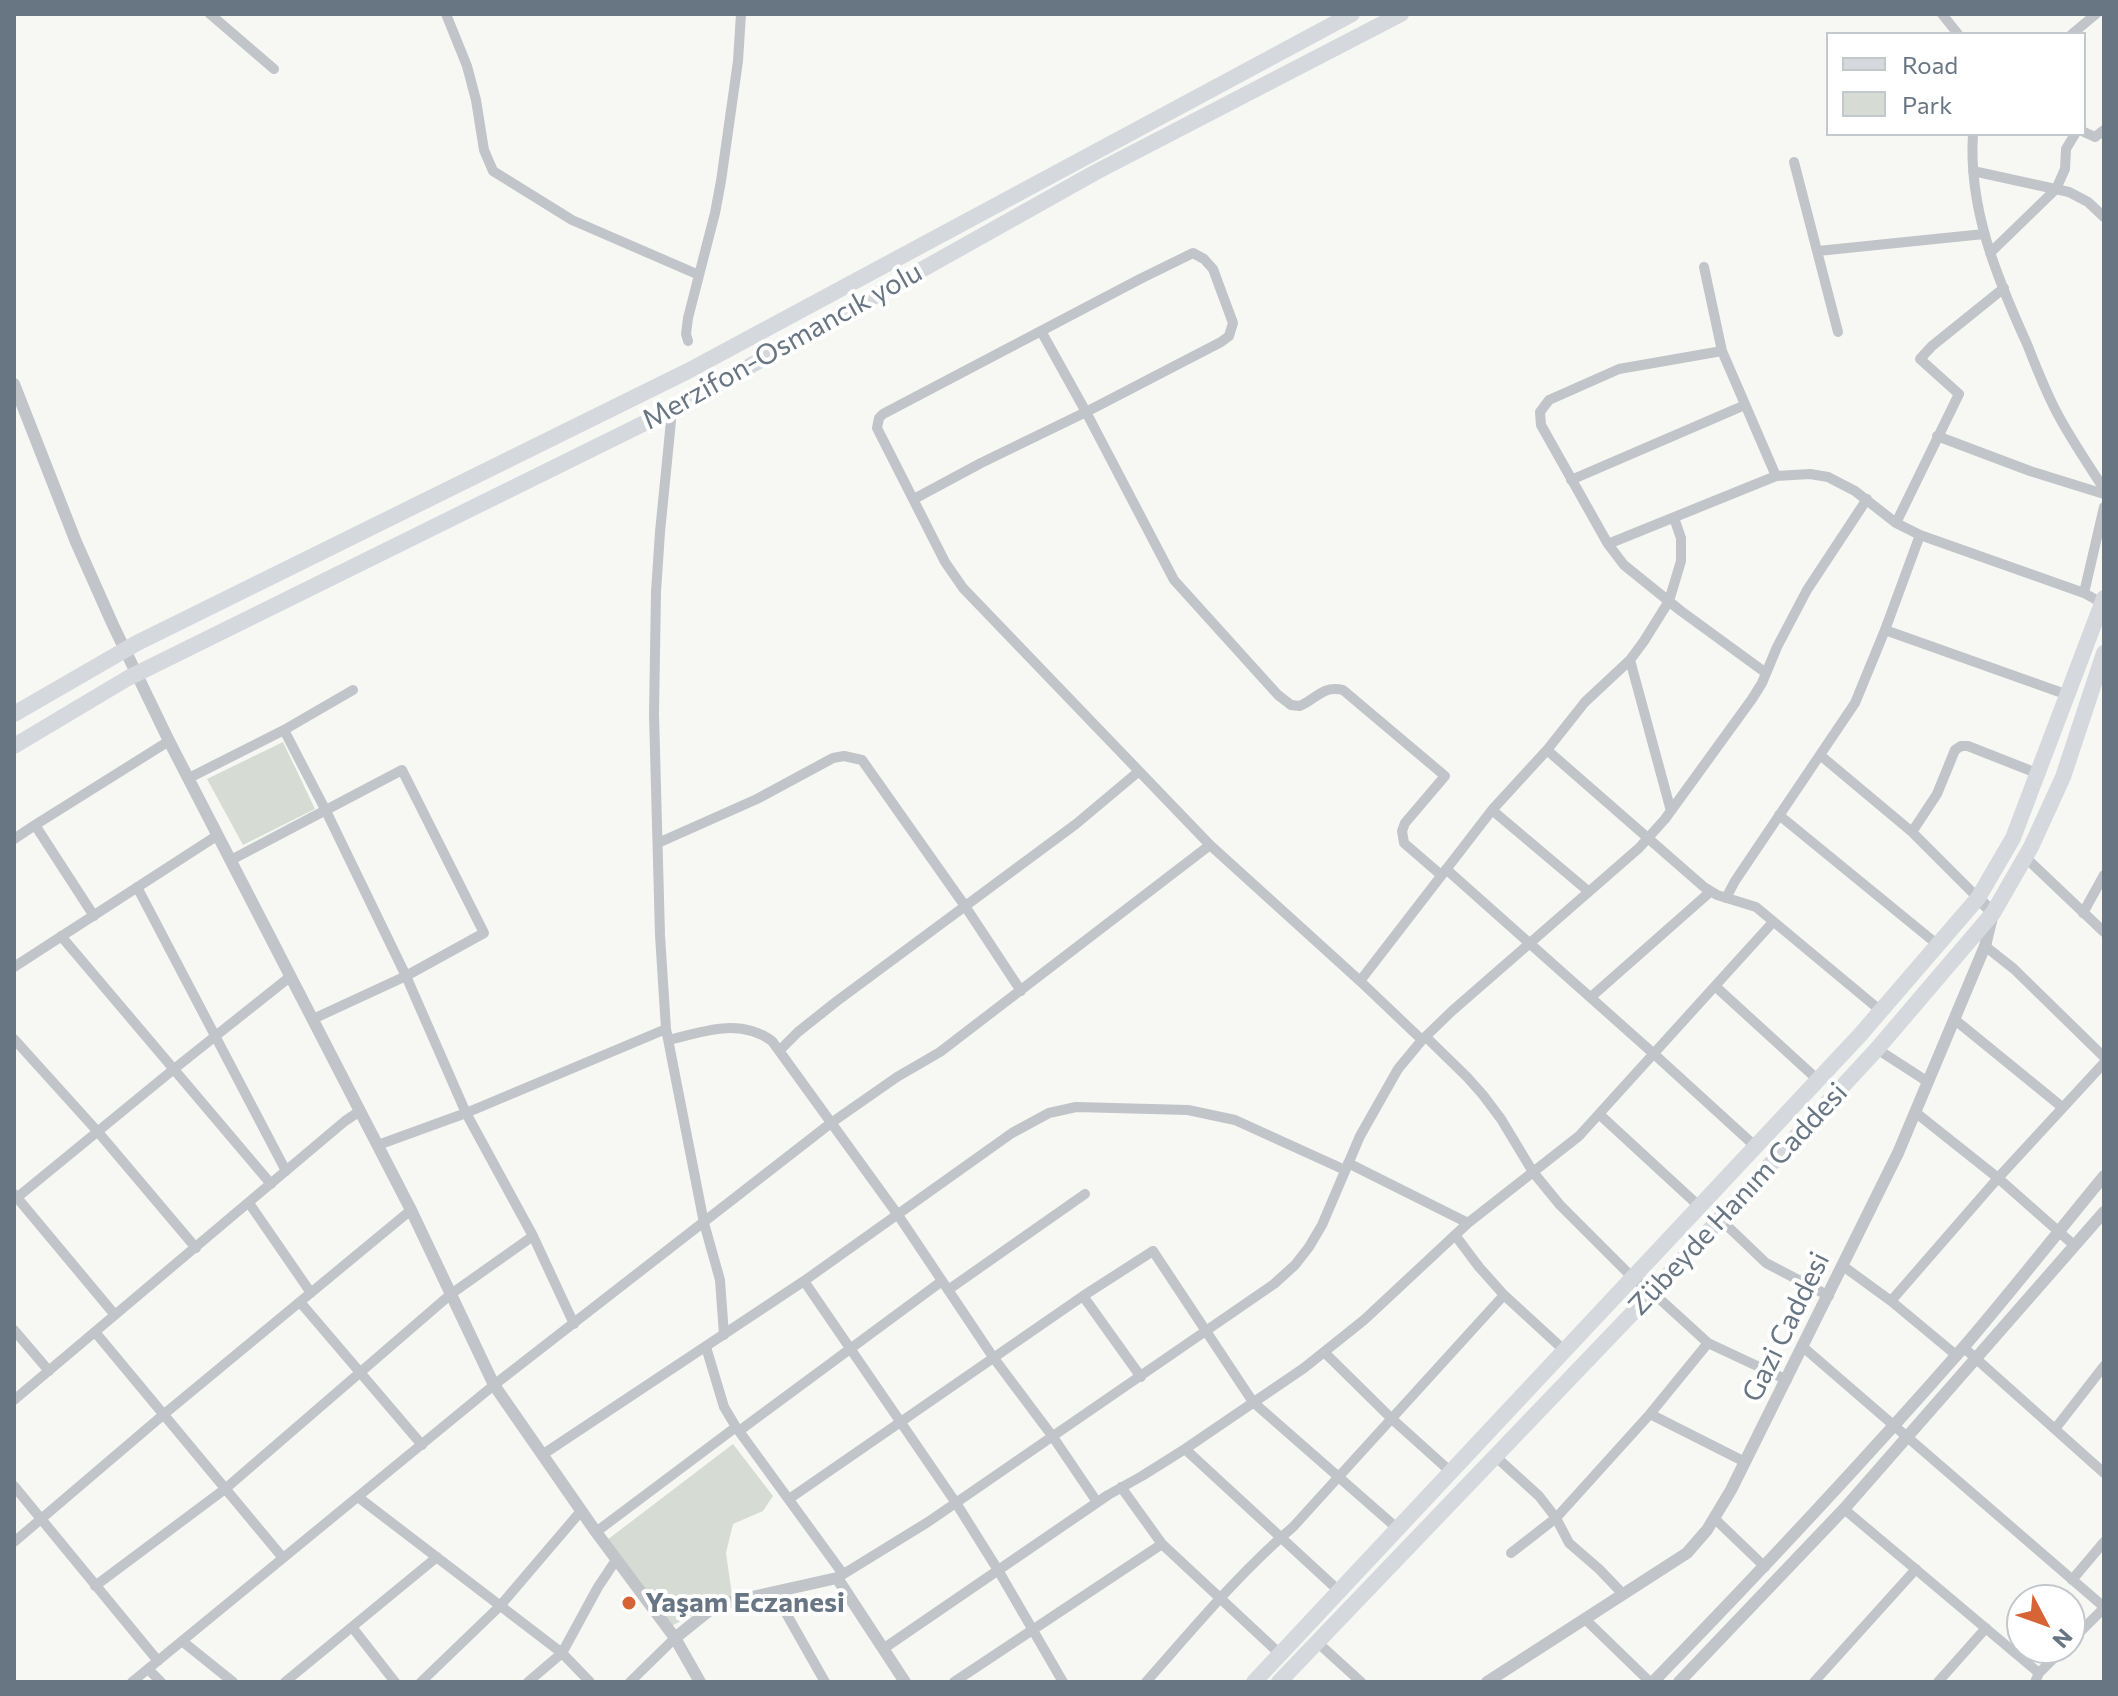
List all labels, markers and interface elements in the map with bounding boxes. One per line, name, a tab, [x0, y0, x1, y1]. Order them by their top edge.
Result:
legend	[1826, 32, 2086, 136]
text: Road	[1902, 50, 1958, 79]
text: Park	[1902, 90, 1952, 119]
street label: Merzifon-Osmancık yolu	[636, 255, 928, 437]
street label: Zübeyde Hanım Caddesi	[1622, 1076, 1854, 1322]
street label: Gazi Caddesi	[1735, 1247, 1837, 1407]
north arrow	[2006, 1584, 2086, 1664]
place label: Yaşam Eczanesi	[645, 1586, 845, 1620]
marker: Yaşam Eczanesi	[620, 1594, 638, 1612]
text: N	[2047, 1624, 2079, 1654]

